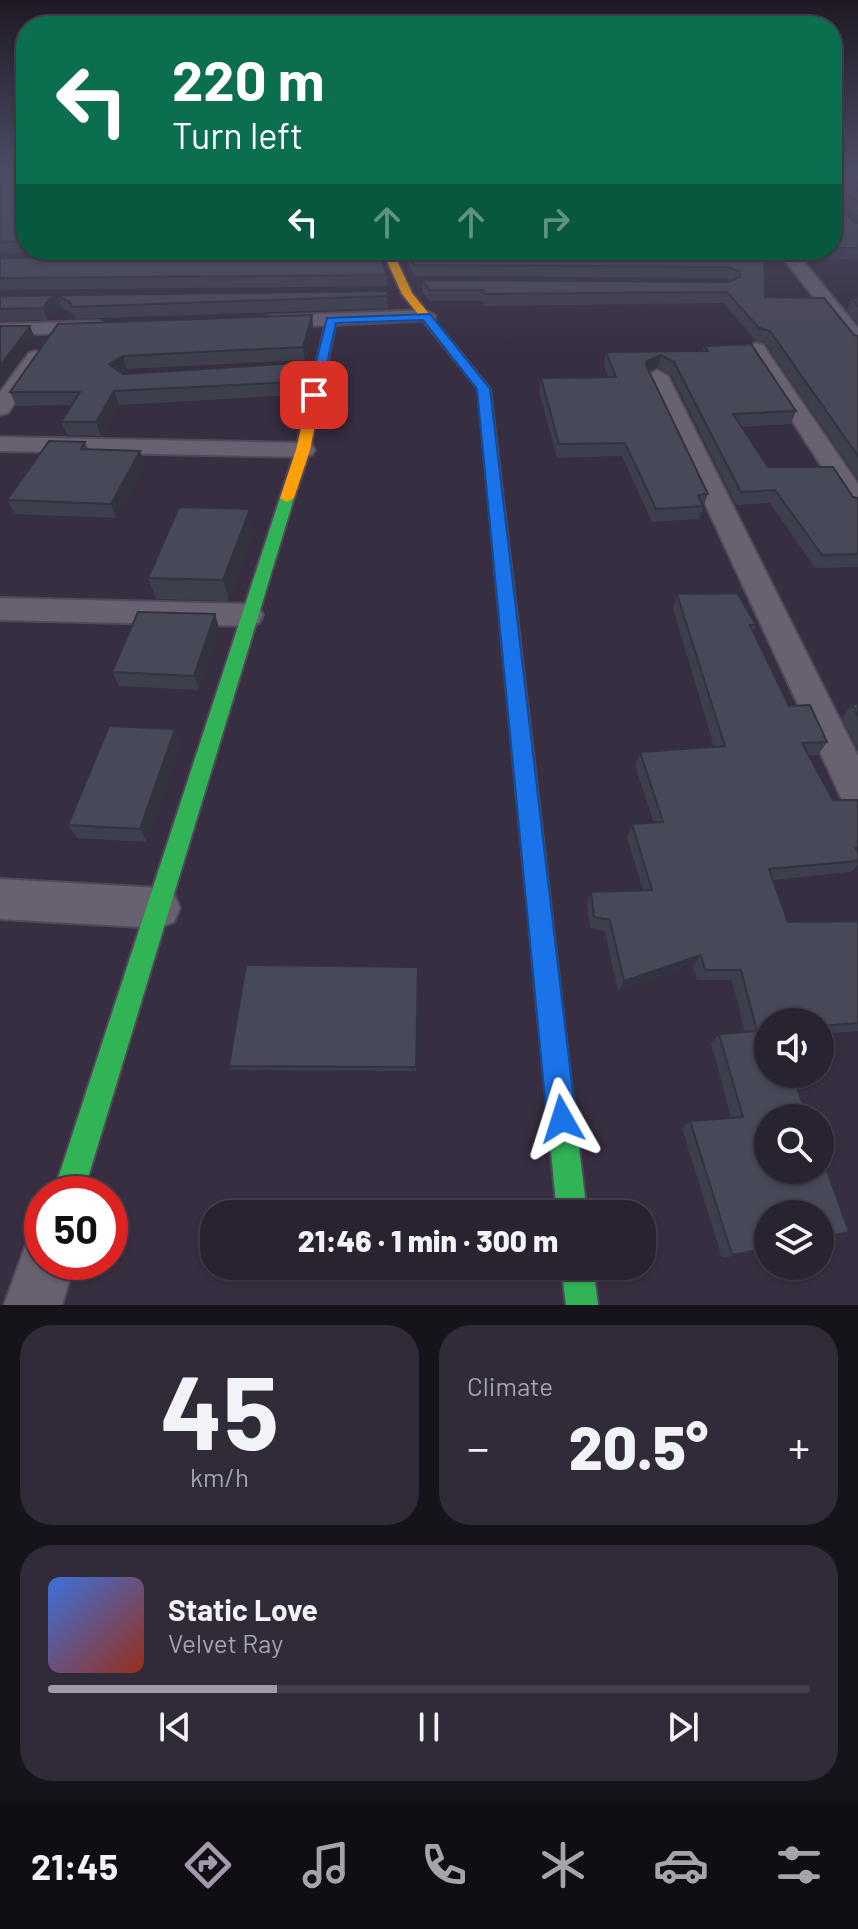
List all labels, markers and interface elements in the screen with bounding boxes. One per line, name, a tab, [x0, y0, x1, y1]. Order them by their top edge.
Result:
text: 220 m	[172, 45, 325, 112]
icon: left	[40, 48, 144, 152]
text: Turn left	[172, 113, 303, 156]
icon: left	[281, 200, 325, 244]
icon: ahead	[365, 200, 409, 244]
icon: ahead	[449, 200, 493, 244]
icon: right	[533, 200, 577, 244]
pin	[280, 361, 348, 429]
icon: arrive	[292, 373, 336, 417]
map controls	[754, 1008, 834, 1280]
button: sound	[754, 1008, 834, 1088]
position arrow	[520, 1077, 604, 1161]
button: search	[754, 1104, 834, 1184]
speed limit sign: 50	[24, 1176, 128, 1280]
button: layers	[754, 1200, 834, 1280]
text: 21:46 · 1 min · 300 m	[298, 1222, 558, 1258]
text: 45	[160, 1346, 279, 1471]
text: Climate	[467, 1370, 553, 1401]
text: 20.5°	[569, 1410, 708, 1482]
text: −	[467, 1420, 489, 1473]
text: +	[788, 1420, 810, 1473]
text: km/h	[190, 1461, 249, 1492]
text: Static Love	[168, 1591, 318, 1627]
text: Velvet Ray	[168, 1627, 283, 1658]
icon: previous	[153, 1705, 197, 1749]
icon: pause	[407, 1705, 451, 1749]
icon: next	[661, 1705, 705, 1749]
icon: directions	[180, 1837, 236, 1893]
icon: music	[298, 1837, 354, 1893]
icon: phone	[416, 1837, 472, 1893]
icon: climate	[535, 1837, 591, 1893]
icon: car	[653, 1837, 709, 1893]
icon: filters	[771, 1837, 827, 1893]
text: 21:45	[31, 1844, 118, 1887]

